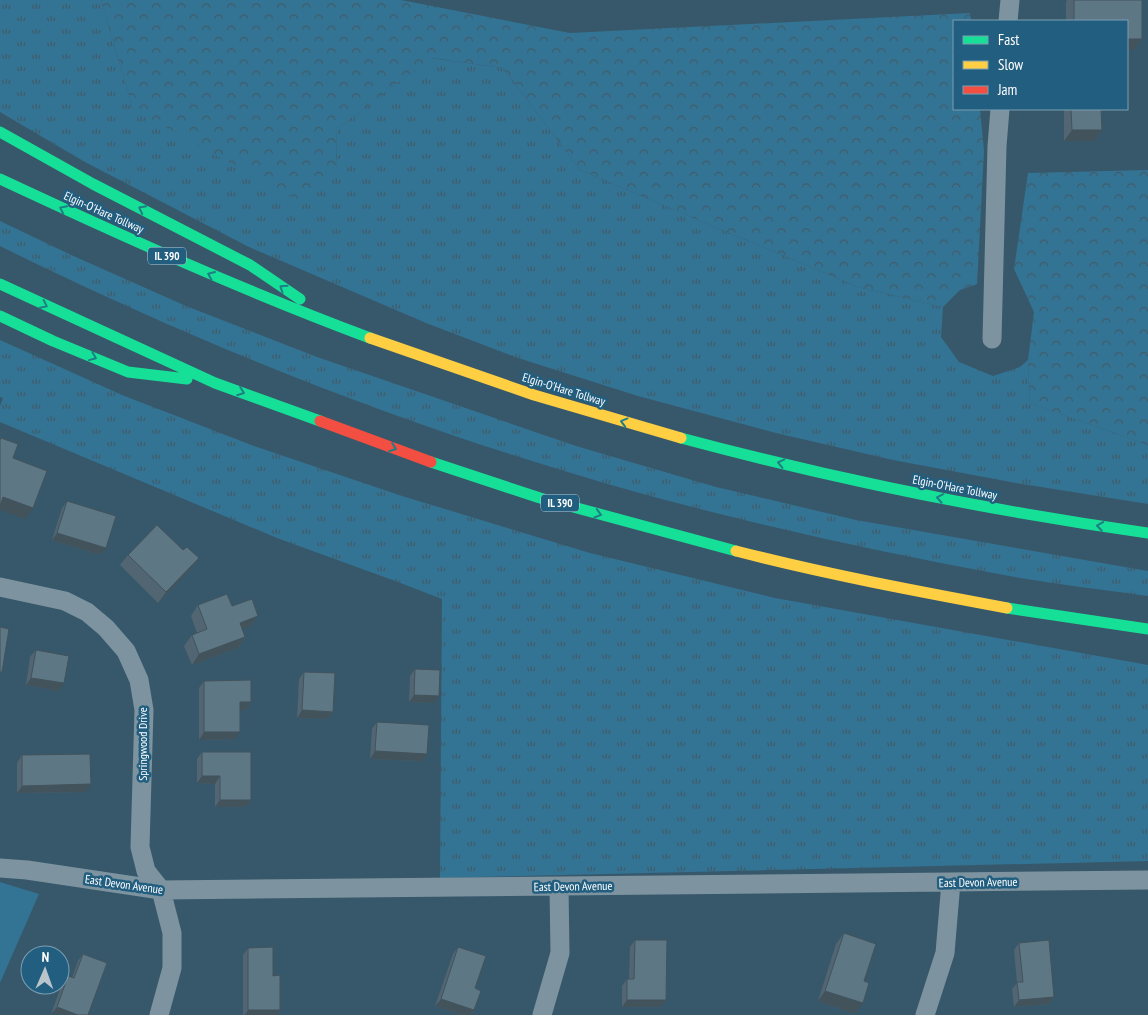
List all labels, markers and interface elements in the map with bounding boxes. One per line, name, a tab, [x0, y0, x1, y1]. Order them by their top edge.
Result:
legend	[953, 20, 1128, 110]
text: Fast	[998, 30, 1019, 49]
text: Slow	[998, 55, 1023, 74]
text: Jam	[997, 80, 1017, 99]
street label: Elgin-O'Hare Tollway	[62, 188, 147, 237]
one-way arrow	[59, 205, 68, 215]
one-way arrow	[138, 205, 147, 215]
road number: IL 390	[148, 248, 186, 264]
one-way arrow	[207, 270, 216, 281]
one-way arrow	[280, 285, 289, 294]
one-way arrow	[39, 299, 48, 310]
one-way arrow	[88, 351, 97, 361]
street label: Elgin-O'Hare Tollway	[521, 369, 608, 409]
one-way arrow	[236, 386, 244, 396]
one-way arrow	[620, 417, 628, 427]
one-way arrow	[388, 442, 397, 452]
one-way arrow	[776, 458, 785, 469]
street label: Elgin-O'Hare Tollway	[911, 471, 999, 503]
one-way arrow	[935, 493, 944, 503]
road number: IL 390	[541, 494, 579, 512]
one-way arrow	[593, 508, 602, 519]
one-way arrow	[1095, 521, 1104, 531]
street label: Springwood Drive	[135, 707, 150, 781]
street label: East Devon Avenue	[84, 871, 164, 897]
street label: East Devon Avenue	[939, 874, 1017, 890]
street label: East Devon Avenue	[534, 878, 612, 894]
north arrow	[20, 945, 70, 995]
text: N	[41, 948, 50, 966]

